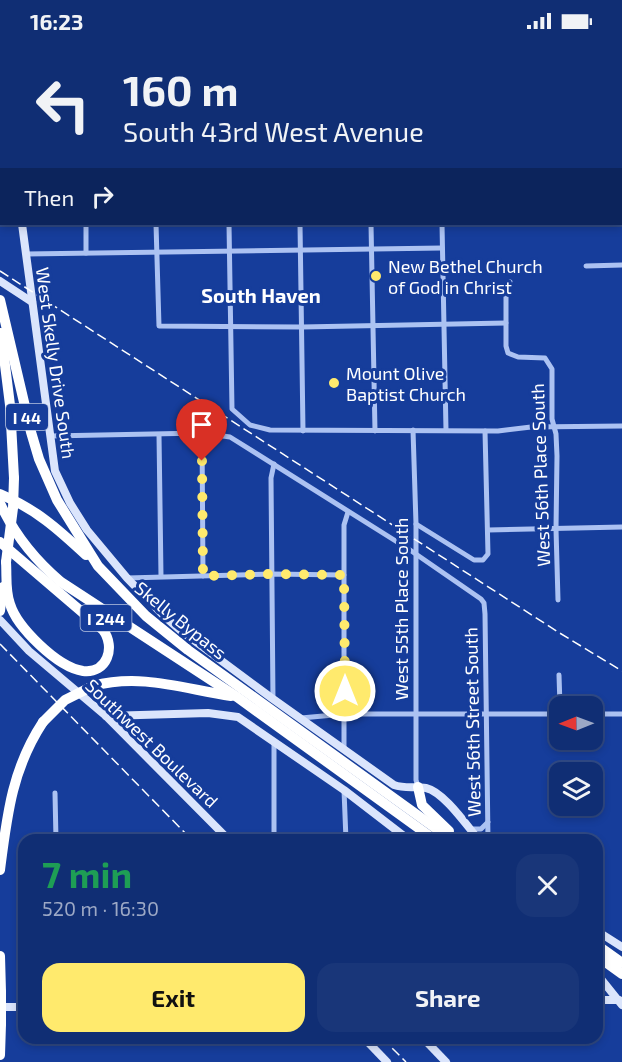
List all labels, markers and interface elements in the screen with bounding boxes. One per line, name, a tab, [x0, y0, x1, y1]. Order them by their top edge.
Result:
text: 16:23	[30, 8, 83, 34]
text: 160 m	[123, 64, 239, 114]
icon: left	[24, 66, 102, 144]
text: South 43rd West Avenue	[123, 115, 424, 147]
icon: right	[86, 180, 119, 213]
text: Then	[24, 184, 74, 210]
place label: New Bethel Church of God in Christ	[388, 255, 543, 298]
street label: West Skelly Drive South	[32, 266, 80, 460]
marker: New Bethel Church of God in Christ	[369, 269, 383, 283]
district label: South Haven	[201, 283, 321, 307]
place label: Mount Olive Baptist Church	[346, 362, 466, 405]
marker: Mount Olive Baptist Church	[327, 376, 341, 390]
street label: West 56th Place South	[526, 383, 554, 567]
pin	[176, 399, 227, 461]
road number: I 44	[6, 404, 48, 430]
icon: arrive	[185, 408, 218, 441]
street label: West 55th Place South	[390, 517, 412, 701]
street label: Skelly Bypass	[131, 576, 231, 664]
road number: I 244	[80, 605, 132, 631]
street label: West 56th Street South	[459, 627, 485, 817]
position arrow	[313, 659, 377, 723]
street label: Southwest Boulevard	[81, 674, 223, 812]
north arrow	[549, 696, 603, 750]
map controls	[549, 696, 603, 816]
button: layers	[549, 762, 603, 816]
text: 7 min	[42, 852, 132, 895]
button: close	[516, 854, 579, 917]
text: 520 m · 16:30	[42, 896, 159, 920]
button: Exit	[42, 963, 305, 1032]
button: Share	[317, 963, 579, 1032]

